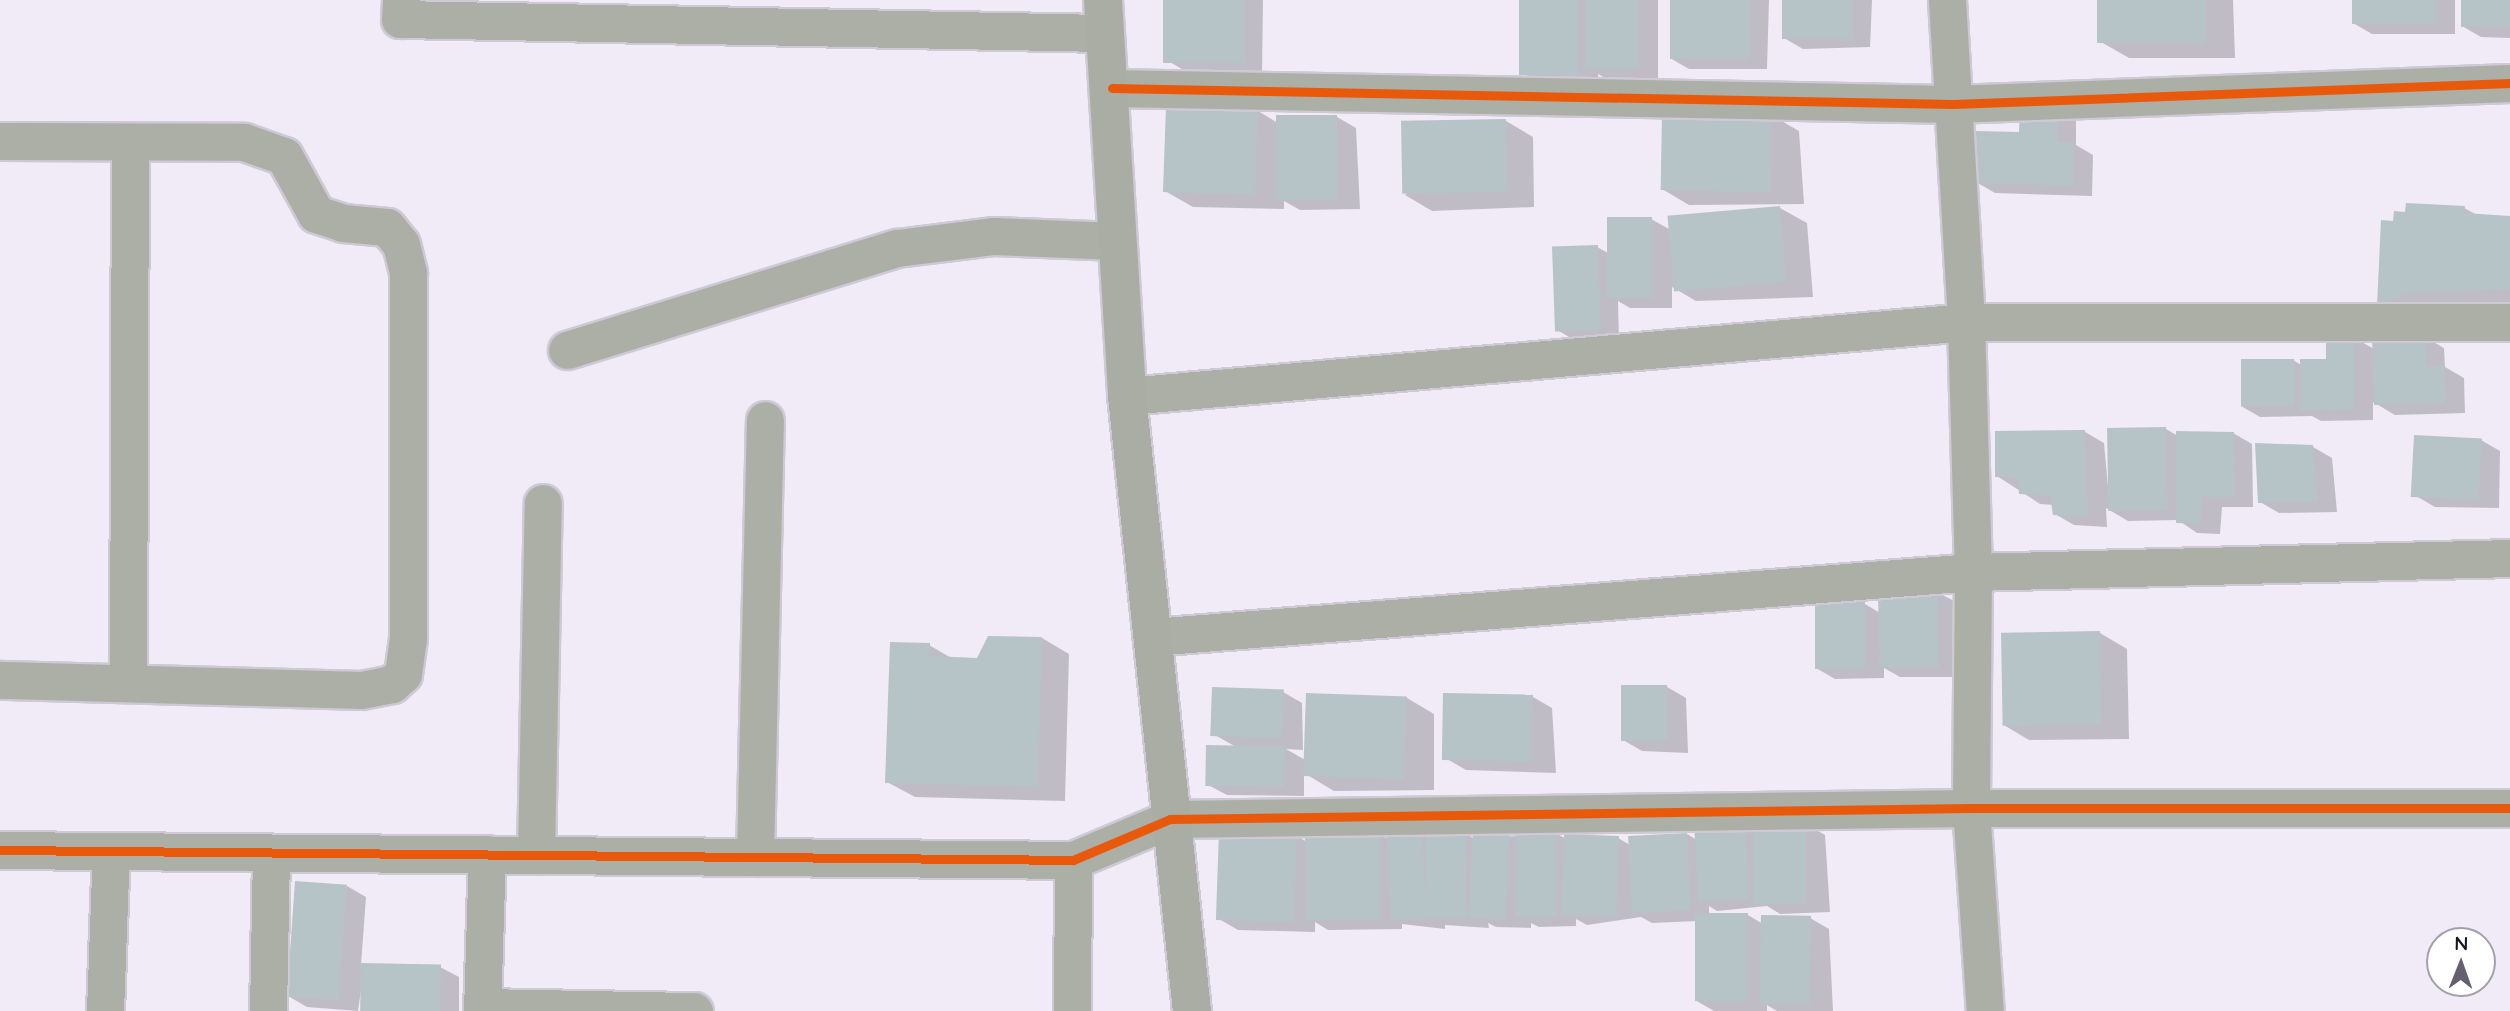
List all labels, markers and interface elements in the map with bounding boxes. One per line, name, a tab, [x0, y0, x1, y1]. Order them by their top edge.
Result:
north arrow	[2426, 927, 2496, 997]
text: N	[2454, 931, 2469, 955]

